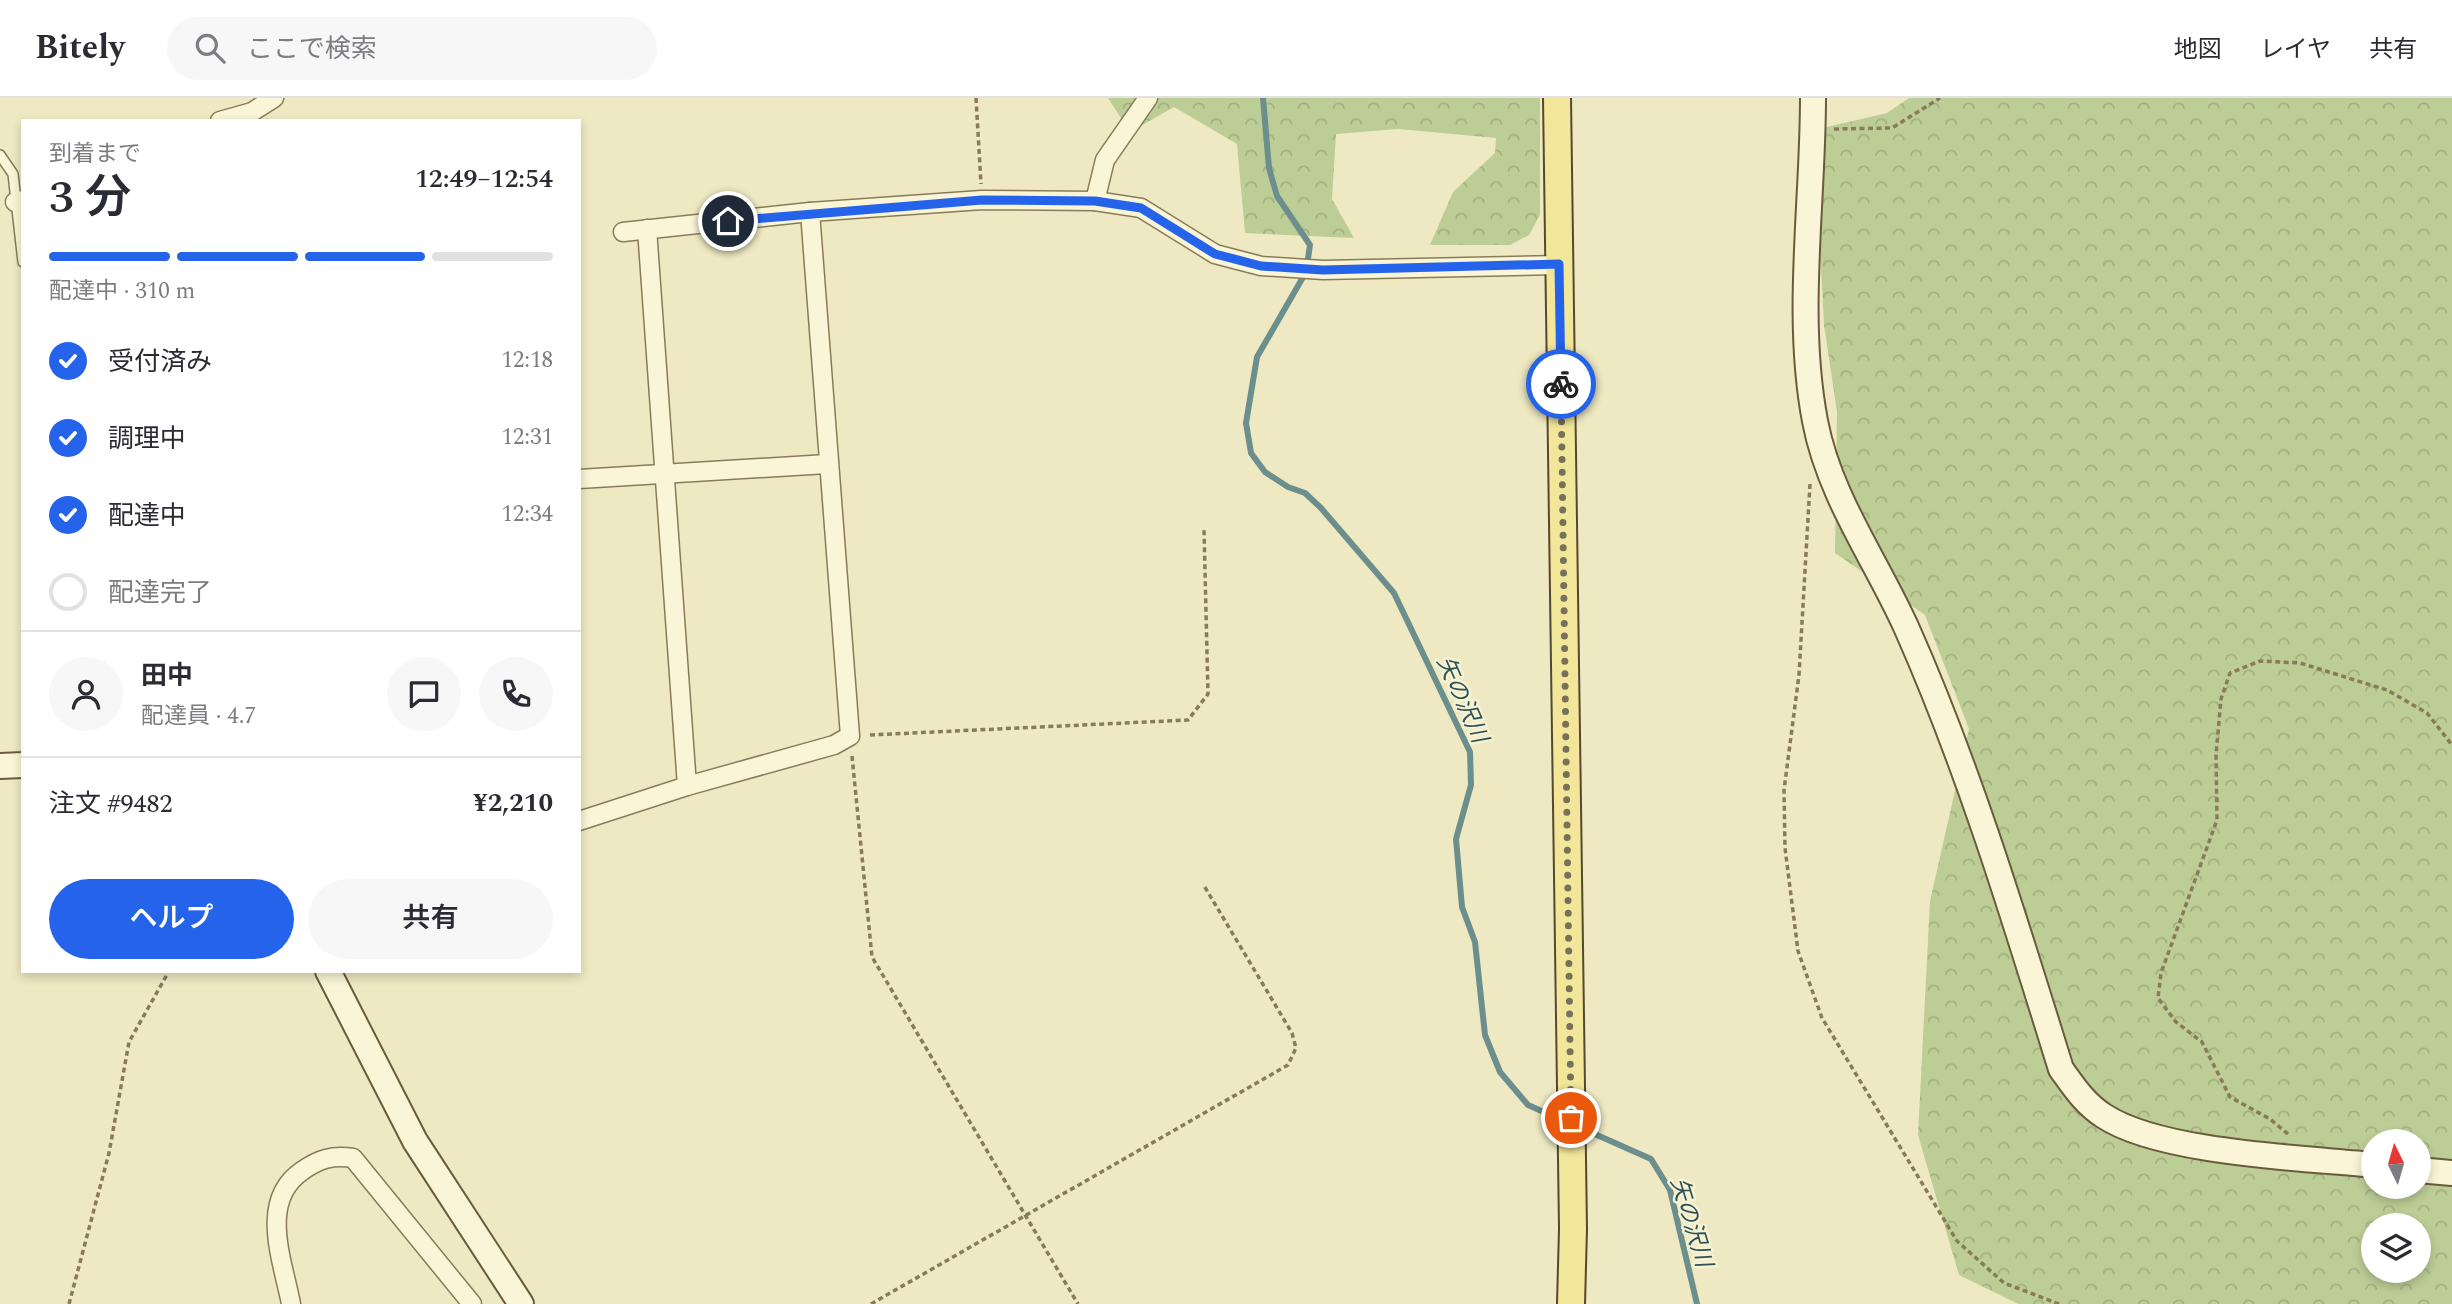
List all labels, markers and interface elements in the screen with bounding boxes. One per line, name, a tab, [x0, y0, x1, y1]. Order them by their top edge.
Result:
search box	[167, 17, 657, 80]
text: Bitely	[35, 23, 125, 73]
icon: search	[191, 29, 229, 67]
text: ここで検索	[247, 29, 377, 69]
text: 地図	[2174, 32, 2222, 68]
text: レイヤ	[2260, 32, 2331, 68]
text: 共有	[2369, 32, 2417, 68]
text: 到着まで	[49, 137, 141, 172]
text: 12:49–12:54	[415, 159, 553, 199]
text: 3 分	[49, 163, 131, 233]
pin	[698, 191, 758, 251]
icon: home	[709, 202, 747, 240]
text: 配達中 · 310 m	[49, 274, 195, 309]
icon: check	[49, 342, 87, 380]
text: 受付済み	[108, 342, 212, 382]
text: 12:18	[501, 343, 553, 378]
courier	[1526, 349, 1596, 419]
icon: bike	[1542, 365, 1580, 403]
icon: check	[49, 419, 87, 457]
text: 調理中	[108, 419, 186, 459]
text: 12:31	[501, 420, 553, 455]
icon: check	[49, 496, 87, 534]
text: 配達中	[108, 496, 186, 536]
text: 12:34	[501, 497, 553, 532]
text: 配達完了	[108, 573, 212, 613]
water label: 矢の沢川	[1427, 650, 1498, 751]
text: 田中	[141, 656, 193, 696]
button: person	[49, 657, 123, 731]
button: chat	[387, 657, 461, 731]
button: phone	[479, 657, 553, 731]
text: 配達員 · 4.7	[141, 699, 256, 734]
text: ¥2,210	[473, 783, 553, 823]
text: 注文 #9482	[49, 784, 173, 824]
button: ヘルプ	[49, 879, 294, 959]
button: 共有	[308, 879, 553, 959]
pin	[1541, 1088, 1601, 1148]
icon: bag	[1552, 1099, 1590, 1137]
north arrow	[2361, 1129, 2431, 1199]
map controls	[2361, 1129, 2431, 1283]
water label: 矢の沢川	[1660, 1173, 1722, 1274]
button: layers	[2361, 1213, 2431, 1283]

